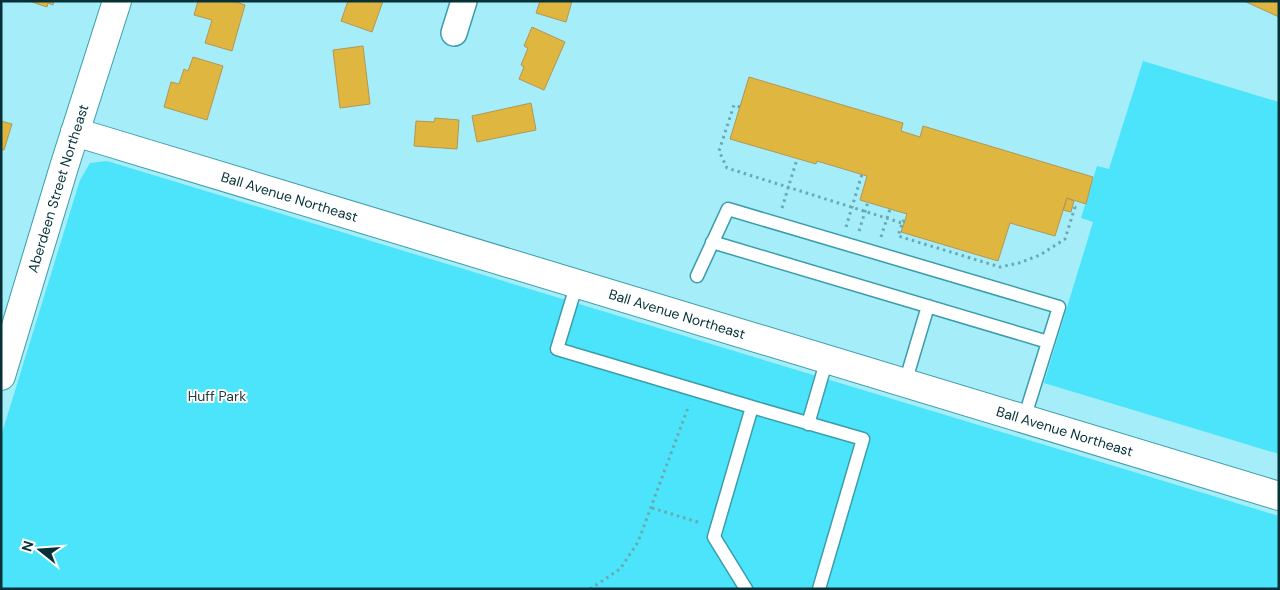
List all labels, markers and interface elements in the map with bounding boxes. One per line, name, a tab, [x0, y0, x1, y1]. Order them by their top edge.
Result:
street label: Aberdeen Street Northeast	[24, 102, 92, 275]
street label: Ball Avenue Northeast	[219, 168, 360, 226]
street label: Ball Avenue Northeast	[607, 285, 748, 343]
park label: Huff Park	[188, 387, 246, 405]
street label: Ball Avenue Northeast	[994, 402, 1135, 460]
north arrow	[15, 525, 65, 575]
text: N	[17, 539, 38, 554]

